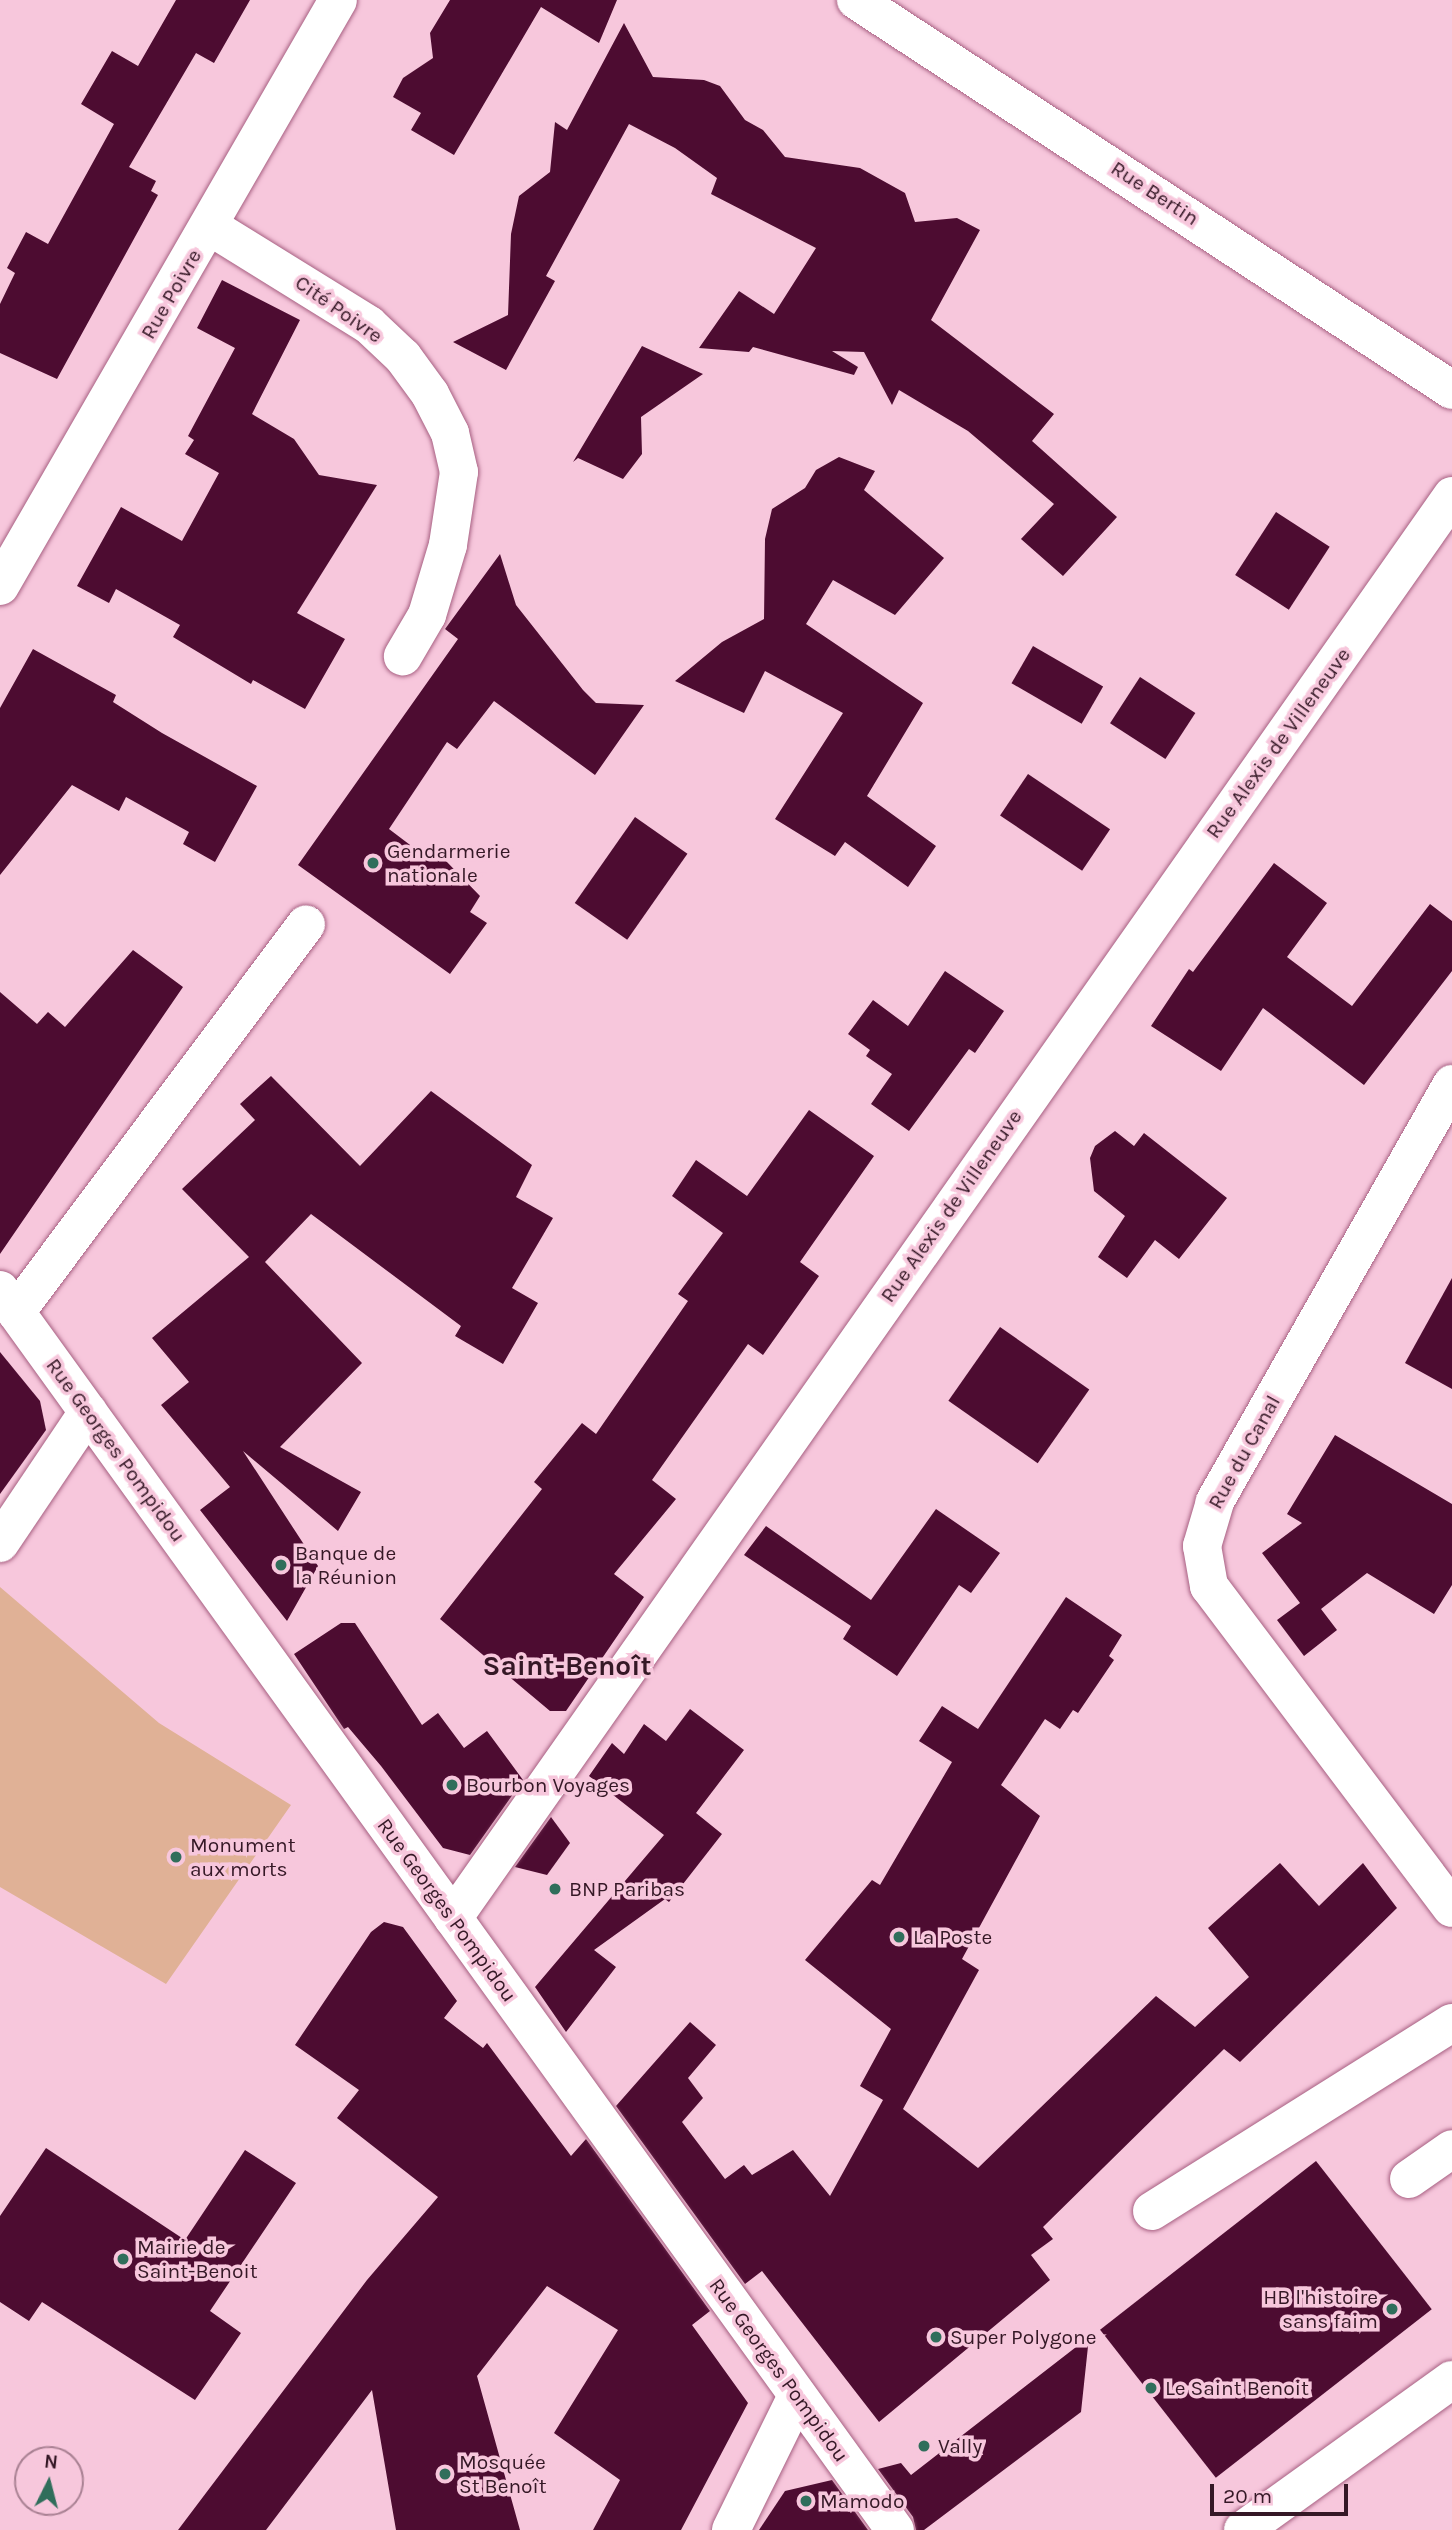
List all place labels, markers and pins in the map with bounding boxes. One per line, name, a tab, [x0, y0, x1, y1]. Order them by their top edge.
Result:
place label: Gendarmerie nationale	[387, 838, 511, 888]
marker: Gendarmerie nationale	[365, 855, 381, 871]
place label: Banque de la Réunion	[295, 1540, 397, 1590]
marker: Banque de la Réunion	[273, 1557, 289, 1573]
place label: Bourbon Voyages	[466, 1772, 630, 1798]
marker: Bourbon Voyages	[444, 1777, 460, 1793]
place label: Monument aux morts	[190, 1832, 296, 1882]
marker: Monument aux morts	[168, 1849, 184, 1865]
place label: BNP Paribas	[569, 1876, 685, 1902]
marker: BNP Paribas	[547, 1881, 563, 1897]
place label: La Poste	[913, 1924, 992, 1950]
marker: La Poste	[891, 1929, 907, 1945]
place label: Mairie de Saint-Benoit	[137, 2234, 258, 2284]
marker: Mairie de Saint-Benoit	[115, 2251, 131, 2267]
place label: HB l'histoire sans faim	[1263, 2284, 1378, 2334]
marker: HB l'histoire sans faim	[1384, 2301, 1400, 2317]
place label: Super Polygone	[950, 2324, 1096, 2350]
marker: Super Polygone	[928, 2329, 944, 2345]
place label: Le Saint Benoit	[1165, 2375, 1309, 2401]
marker: Le Saint Benoit	[1143, 2380, 1159, 2396]
place label: Vally	[938, 2433, 982, 2459]
marker: Vally	[916, 2438, 932, 2454]
place label: Mosquée St Benoît	[459, 2449, 547, 2499]
marker: Mosquée St Benoît	[437, 2466, 453, 2482]
place label: Mamodo	[820, 2488, 904, 2514]
marker: Mamodo	[798, 2493, 814, 2509]

